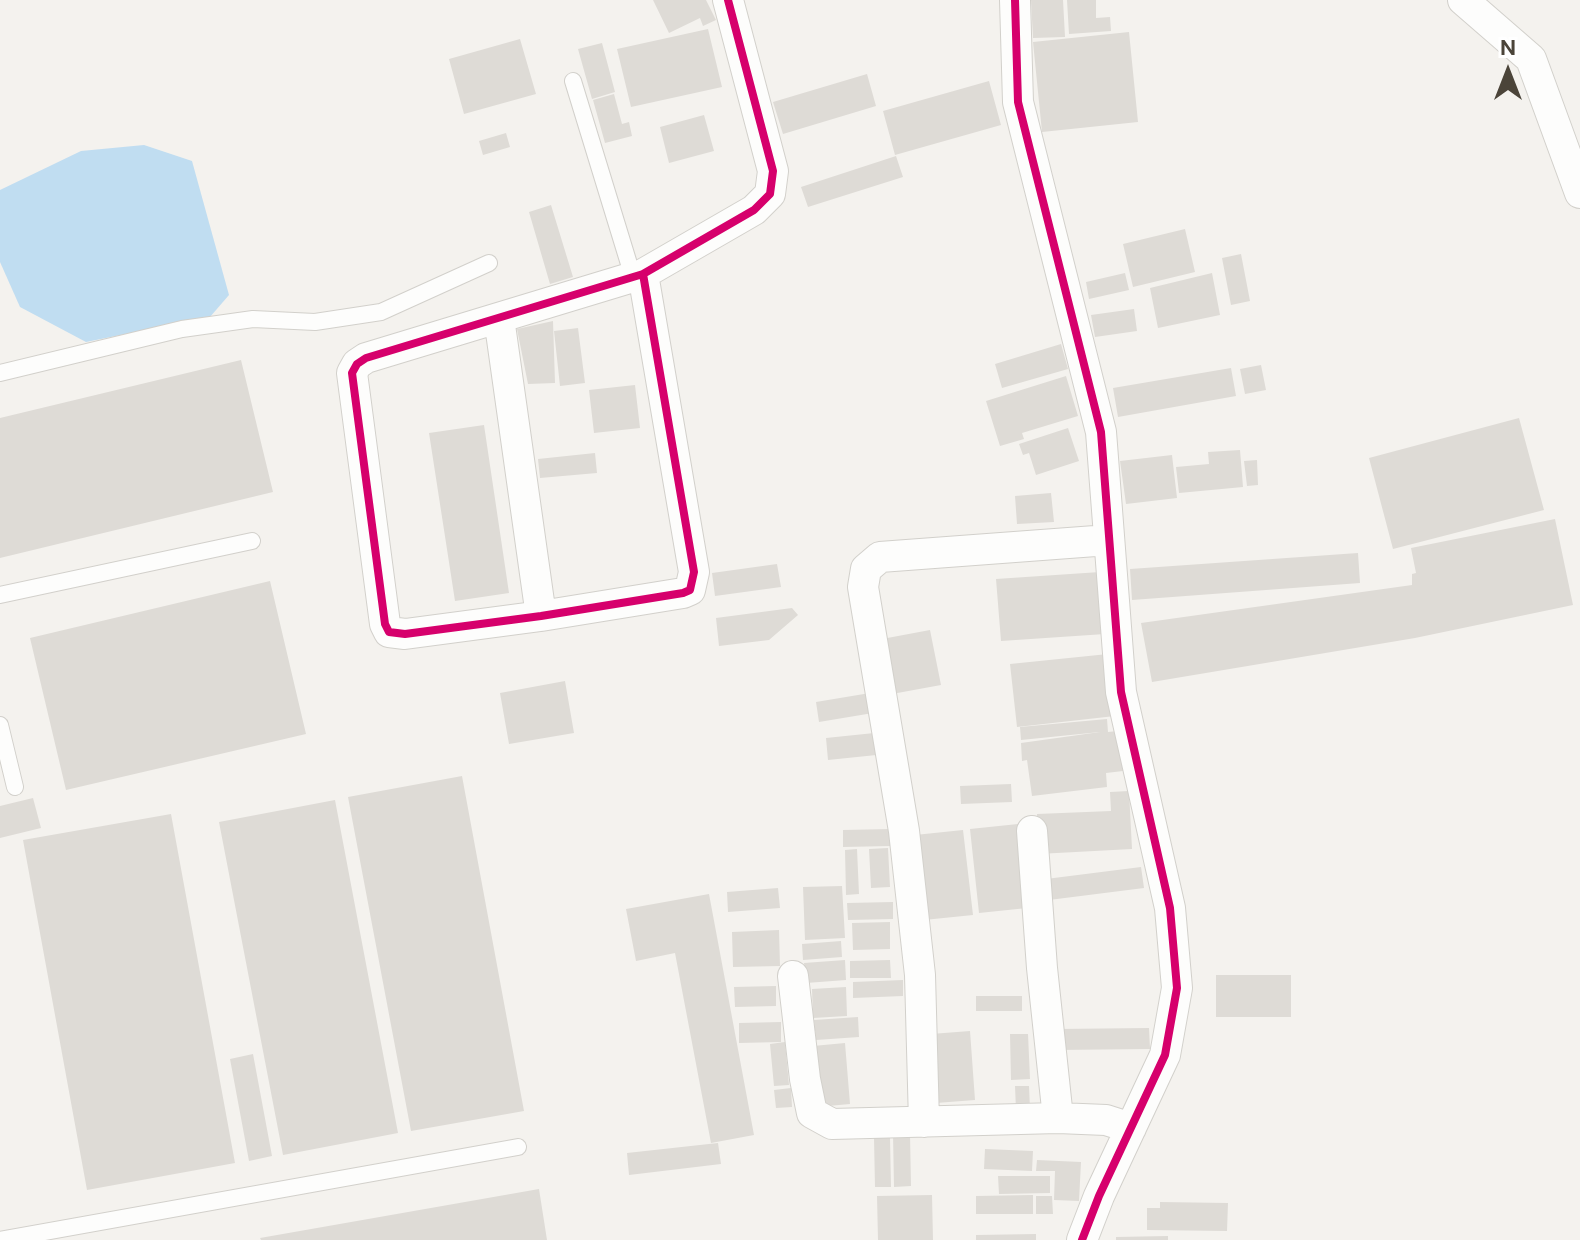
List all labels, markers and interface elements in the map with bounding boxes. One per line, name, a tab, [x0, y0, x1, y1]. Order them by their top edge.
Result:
north arrow	[1468, 32, 1548, 112]
text: N	[1500, 33, 1516, 62]

